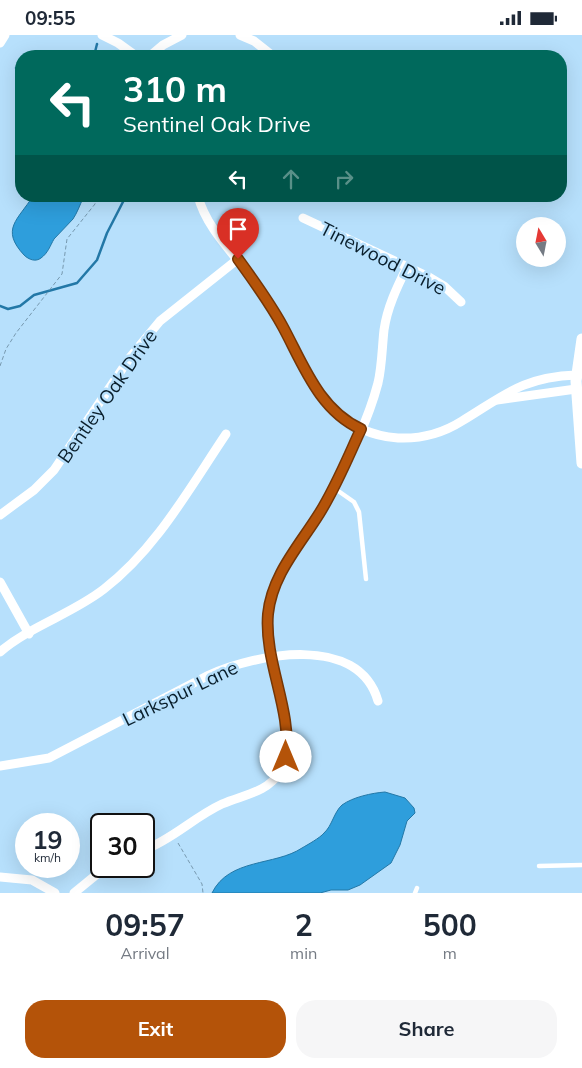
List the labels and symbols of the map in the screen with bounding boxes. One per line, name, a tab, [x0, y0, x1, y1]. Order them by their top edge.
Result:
pin	[217, 208, 259, 259]
street label: Tinewood Drive	[316, 216, 450, 300]
north arrow	[516, 217, 566, 267]
street label: Bentley Oak Drive	[52, 325, 162, 467]
street label: Larkspur Lane	[119, 655, 241, 731]
position arrow	[259, 730, 311, 782]
speed limit sign: 30	[90, 813, 155, 878]

